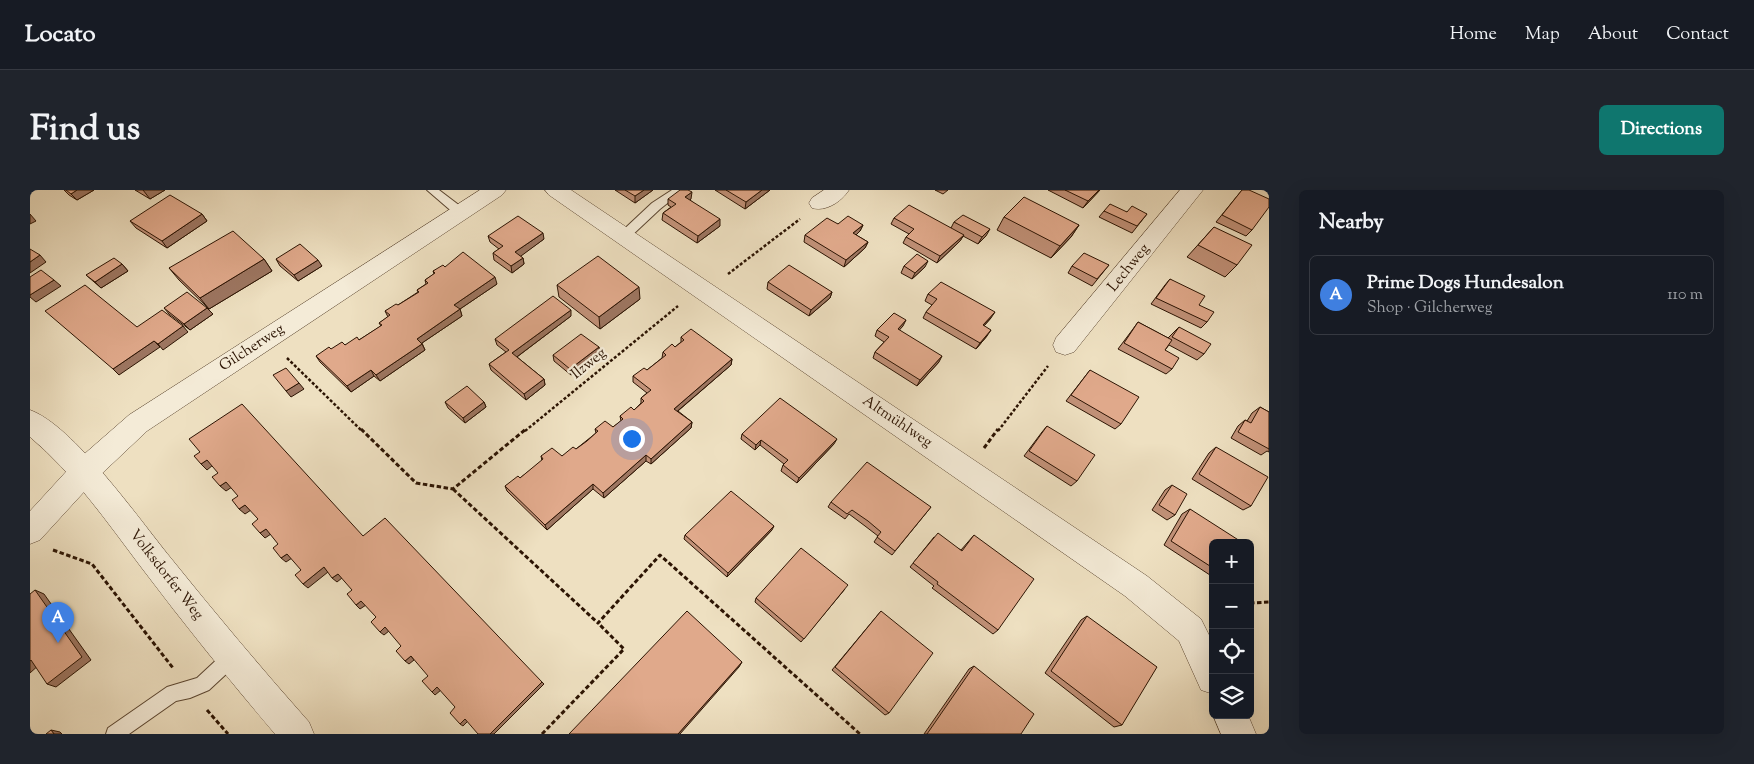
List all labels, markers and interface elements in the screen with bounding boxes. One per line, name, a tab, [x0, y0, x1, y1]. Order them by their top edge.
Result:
text: Locato	[25, 18, 96, 52]
text: Home	[1450, 22, 1497, 48]
text: Map	[1525, 22, 1560, 48]
text: About	[1588, 22, 1638, 48]
text: Contact	[1666, 22, 1729, 48]
text: Find us	[30, 105, 140, 156]
button: Directions	[1599, 105, 1724, 155]
text: Nearby	[1319, 208, 1384, 238]
street label: Lechweg	[1103, 239, 1155, 297]
text: Prime Dogs Hundesalon	[1367, 270, 1564, 297]
text: A	[1330, 284, 1343, 307]
text: 110 m	[1667, 284, 1703, 307]
text: Shop · Gilcherweg	[1367, 297, 1493, 320]
street label: Gilcherweg	[215, 319, 289, 377]
street label: Ilzweg	[567, 343, 611, 385]
street label: Altmühlweg	[858, 391, 936, 453]
your location	[619, 426, 645, 452]
street label: Volksdorfer Weg	[124, 525, 208, 625]
map controls	[1209, 539, 1254, 719]
button: +	[1209, 539, 1254, 584]
button: −	[1209, 584, 1254, 629]
pin: A	[42, 602, 74, 643]
button: locate	[1209, 629, 1254, 674]
button: layers	[1209, 674, 1254, 719]

